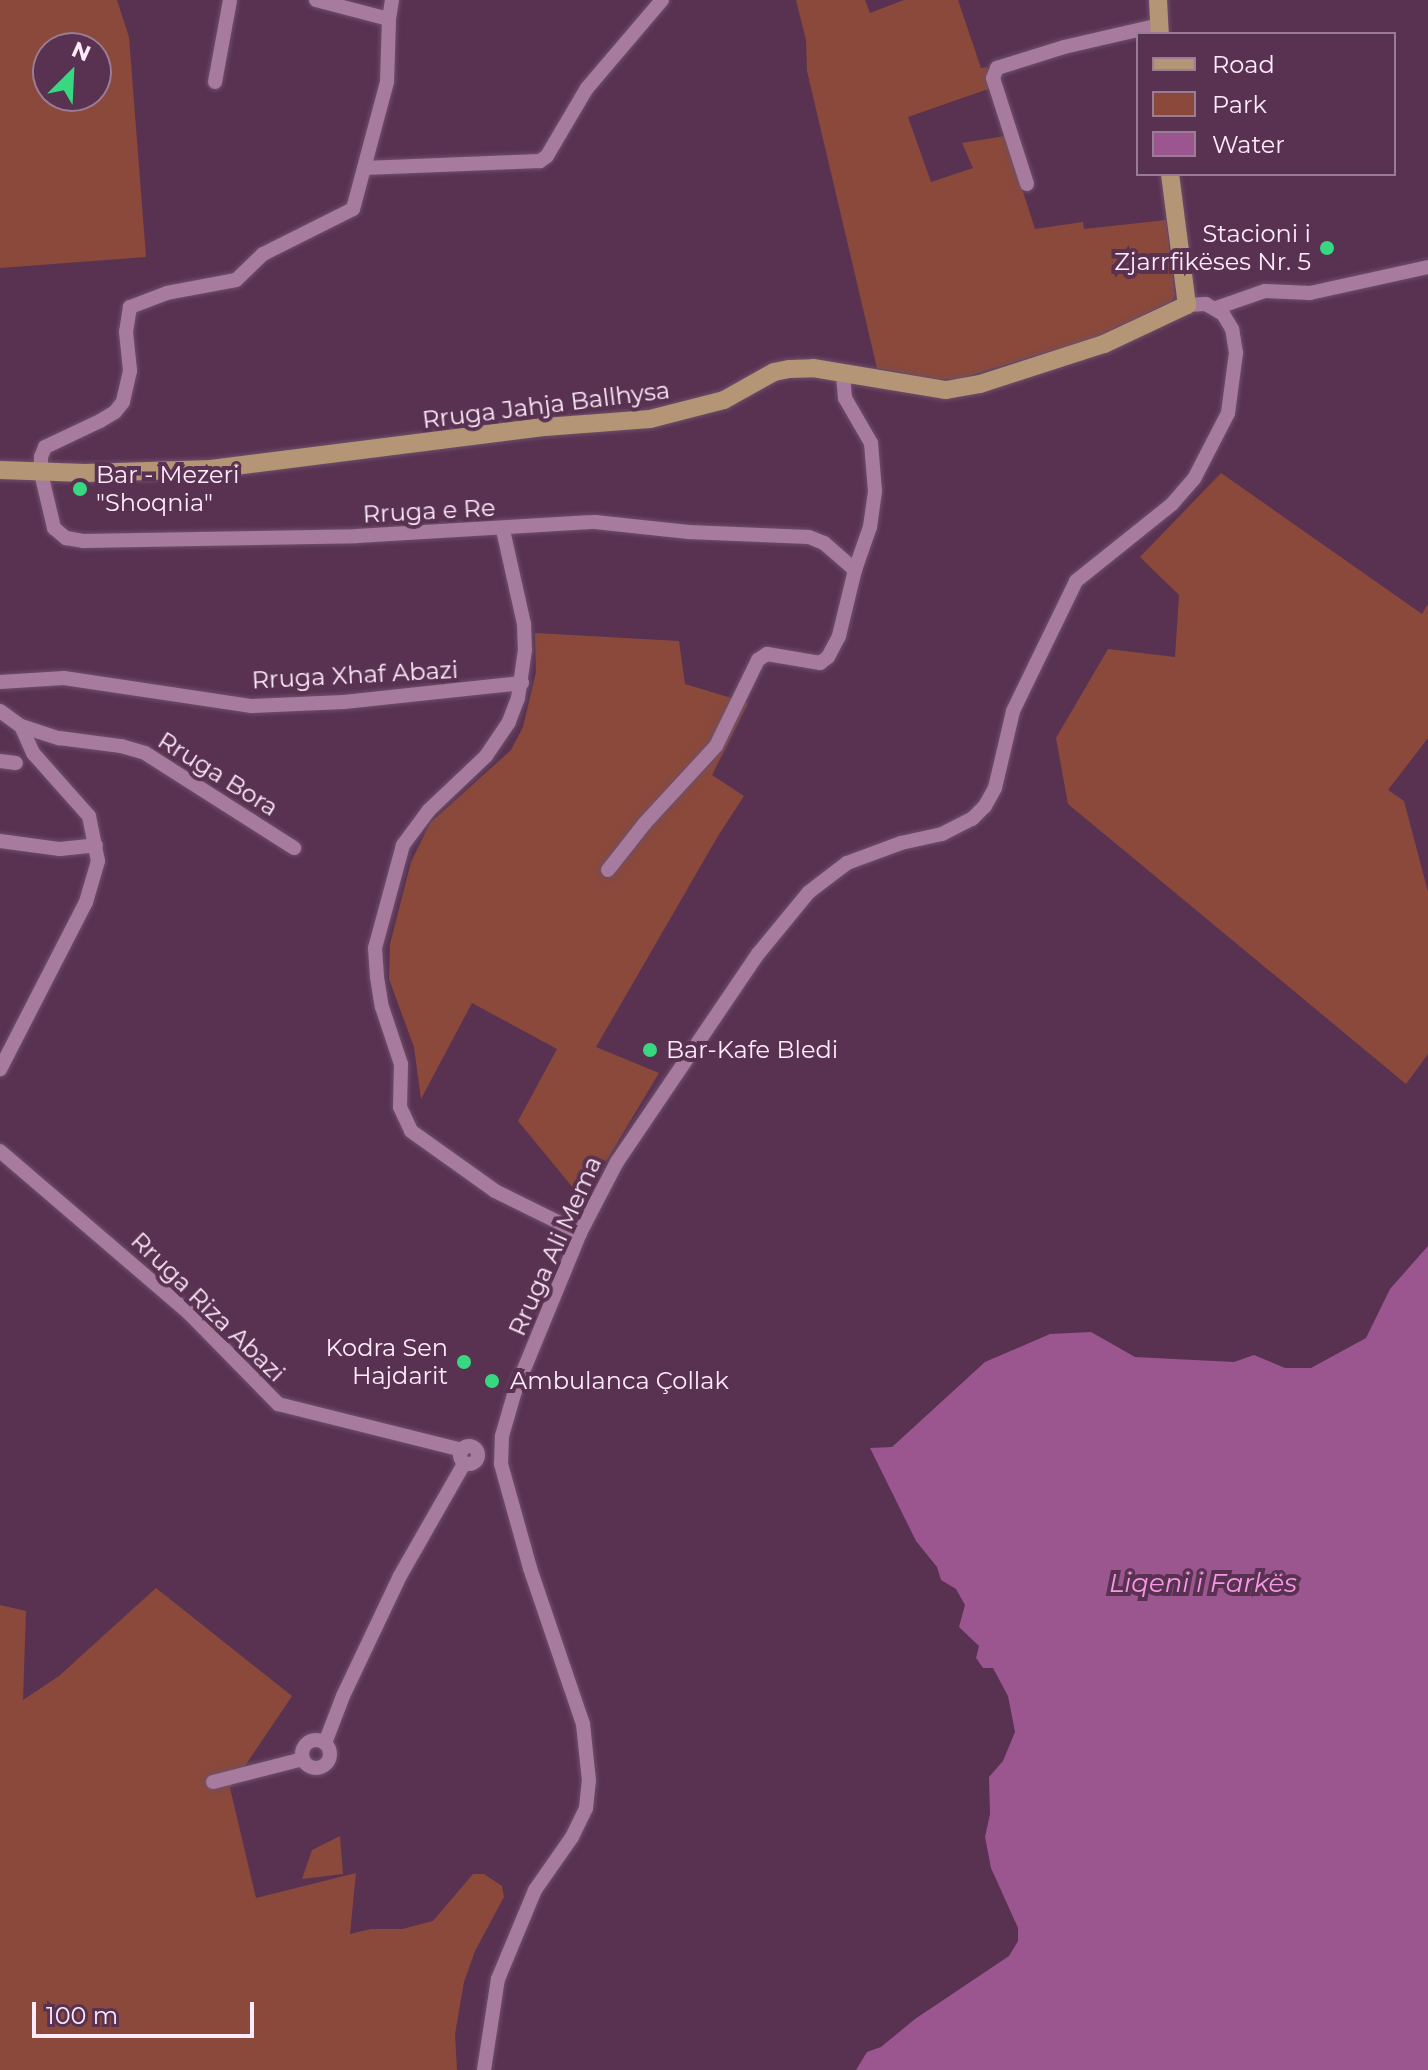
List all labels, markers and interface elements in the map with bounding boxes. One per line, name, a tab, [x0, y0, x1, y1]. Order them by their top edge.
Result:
north arrow	[32, 32, 112, 112]
legend	[1136, 32, 1396, 176]
text: N	[68, 35, 95, 67]
text: Road	[1212, 50, 1275, 79]
text: Park	[1212, 90, 1267, 119]
text: Water	[1212, 130, 1285, 159]
place label: Stacioni i Zjarrfikëses Nr. 5	[1114, 220, 1311, 276]
marker: Stacioni i Zjarrfikëses Nr. 5	[1318, 239, 1336, 257]
street label: Rruga Jahja Ballhysa	[421, 376, 671, 434]
place label: Bar - Mezeri "Shoqnia"	[96, 461, 239, 517]
marker: Bar - Mezeri "Shoqnia"	[71, 480, 89, 498]
street label: Rruga e Re	[362, 493, 496, 529]
street label: Rruga Xhaf Abazi	[251, 655, 459, 695]
street label: Rruga Bora	[153, 726, 283, 822]
place label: Bar-Kafe Bledi	[666, 1036, 838, 1064]
marker: Bar-Kafe Bledi	[641, 1041, 659, 1059]
street label: Rruga Ali Mema	[503, 1152, 607, 1340]
street label: Rruga Riza Abazi	[125, 1226, 291, 1388]
place label: Kodra Sen Hajdarit	[326, 1334, 448, 1390]
marker: Kodra Sen Hajdarit	[455, 1353, 473, 1371]
place label: Ambulanca Çollak	[510, 1367, 729, 1395]
marker: Ambulanca Çollak	[481, 1370, 503, 1392]
water label: Liqeni i Farkës	[1109, 1568, 1297, 1600]
scale bar	[36, 1986, 258, 2036]
text: 100 m	[46, 2001, 118, 2030]

